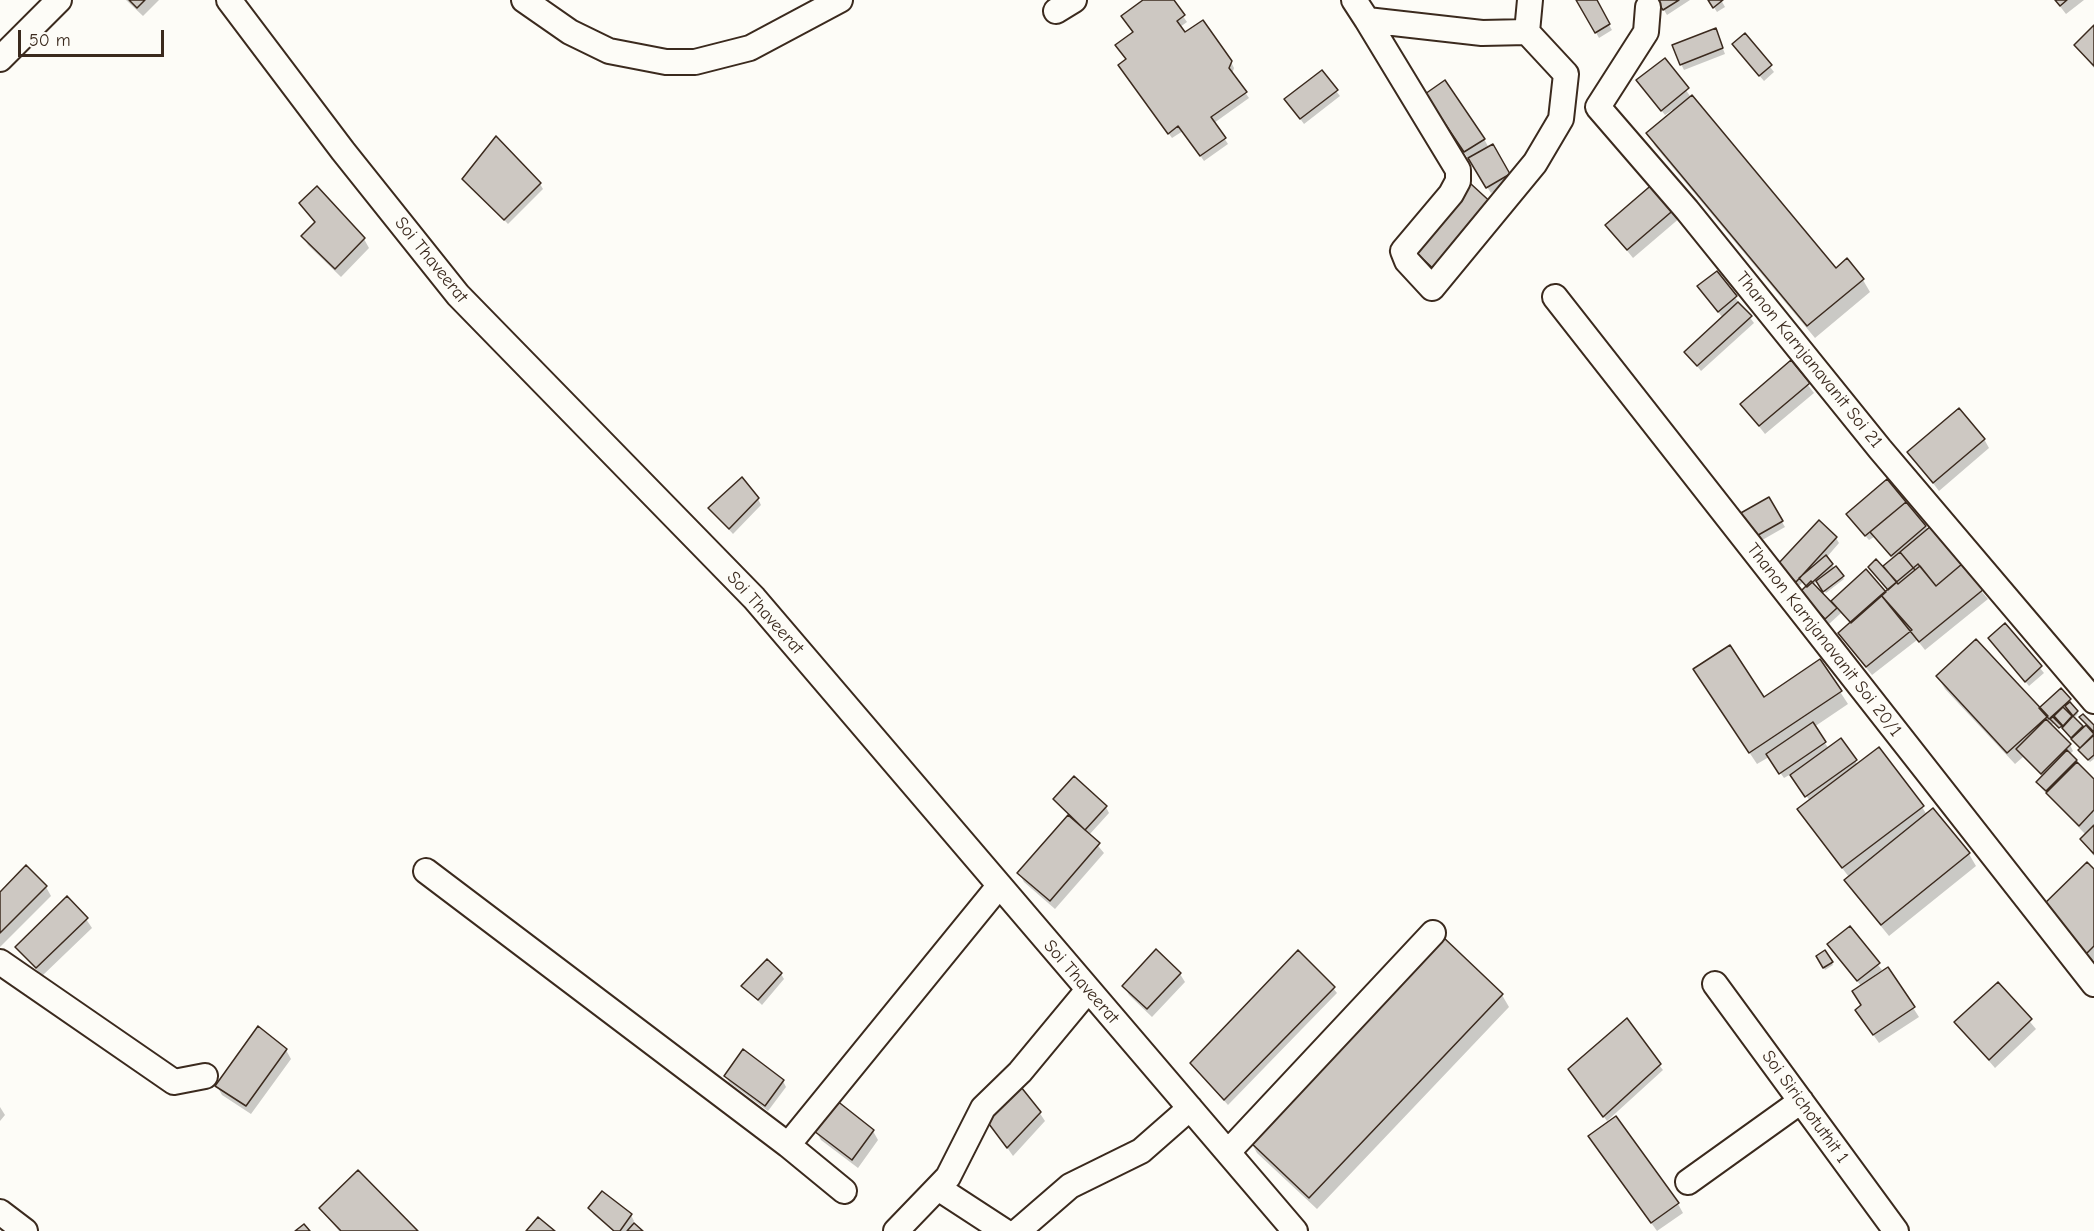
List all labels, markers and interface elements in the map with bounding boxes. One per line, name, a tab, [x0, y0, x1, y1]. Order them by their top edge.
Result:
scale bar	[21, 18, 166, 56]
text: 50 m	[29, 30, 71, 51]
street label: Soi Thaveerat	[390, 213, 472, 307]
street label: Thanon Karnjanavanit Soi 21	[1731, 267, 1887, 453]
street label: Thanon Karnjanavanit Soi 20/1	[1742, 539, 1906, 741]
street label: Soi Thaveerat	[722, 567, 808, 659]
street label: Soi Thaveerat	[1039, 936, 1123, 1028]
street label: Soi Sirichotuthit 1	[1757, 1046, 1853, 1168]

